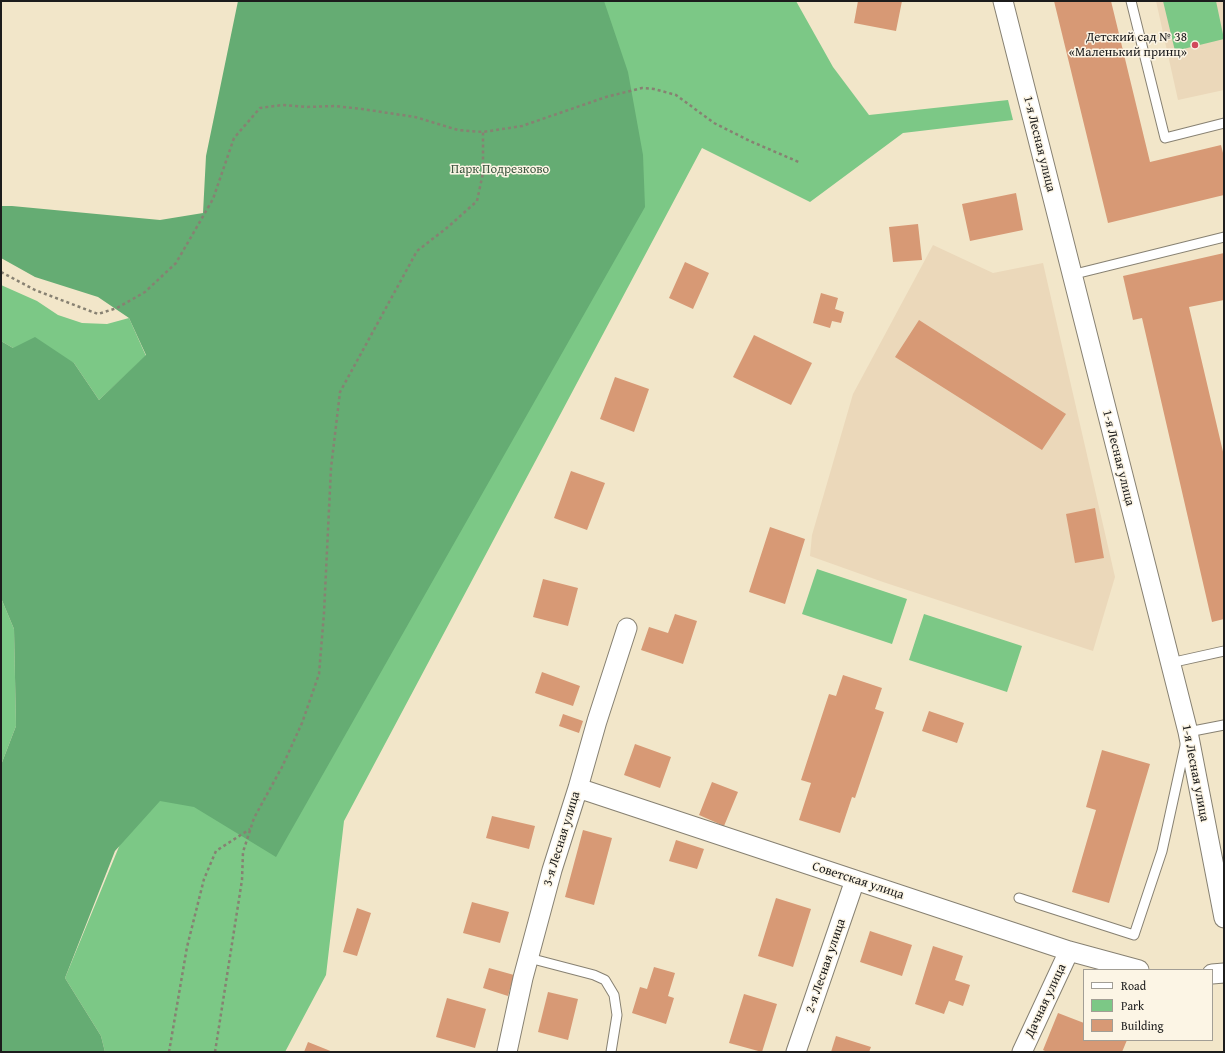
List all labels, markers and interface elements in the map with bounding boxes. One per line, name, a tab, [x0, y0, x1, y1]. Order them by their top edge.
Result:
place label: Детский сад № 38 «Маленький принц»	[1069, 30, 1187, 61]
marker: Детский сад № 38 «Маленький принц»	[1190, 40, 1200, 50]
street label: 1-я Лесная улица	[1020, 94, 1058, 194]
park label: Парк Подрезково	[451, 162, 549, 178]
street label: 1-я Лесная улица	[1099, 408, 1137, 508]
street label: 1-я Лесная улица	[1178, 723, 1212, 823]
street label: 3-я Лесная улица	[540, 790, 584, 888]
street label: Советская улица	[810, 859, 906, 903]
street label: 2-я Лесная улица	[803, 917, 849, 1015]
street label: Дачная улица	[1022, 962, 1070, 1040]
legend	[1083, 969, 1213, 1041]
text: Road	[1121, 977, 1146, 994]
text: Park	[1121, 997, 1144, 1014]
text: Building	[1121, 1017, 1164, 1034]

